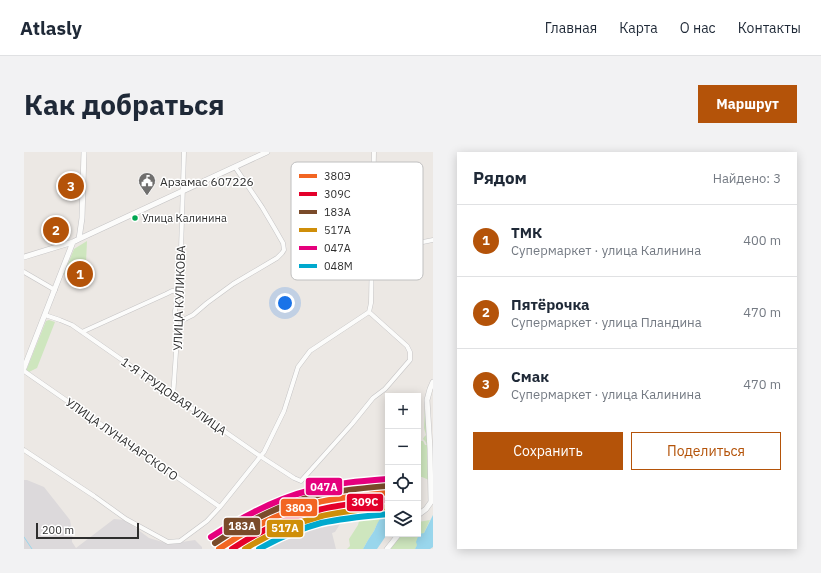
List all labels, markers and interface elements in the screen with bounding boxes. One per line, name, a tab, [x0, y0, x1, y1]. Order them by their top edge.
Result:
text: Atlasly	[20, 16, 82, 40]
text: Главная	[545, 19, 597, 37]
text: Карта	[619, 19, 658, 37]
text: О нас	[680, 19, 716, 37]
text: Контакты	[738, 19, 801, 37]
button: Маршрут	[698, 85, 797, 123]
text: Как добраться	[24, 86, 225, 123]
legend	[291, 162, 423, 280]
text: Рядом	[473, 167, 527, 189]
text: 380Э	[324, 169, 351, 183]
text: Найдено: 3	[713, 170, 781, 187]
pin: 3	[58, 171, 84, 201]
public building icon: Арзамас 607226	[137, 171, 157, 196]
place label: Арзамас 607226	[160, 174, 254, 189]
text: 309С	[324, 187, 351, 201]
text: 183А	[324, 205, 351, 219]
place label: Улица Калинина	[142, 211, 227, 225]
marker: Улица Калинина	[130, 213, 140, 223]
pin: 2	[43, 215, 69, 245]
text: 517А	[324, 223, 351, 237]
text: ТМК	[511, 223, 542, 242]
text: 1	[482, 232, 490, 249]
text: 400 m	[743, 232, 781, 249]
text: 047А	[324, 241, 351, 255]
text: Супермаркет · улица Калинина	[511, 242, 701, 259]
street label: УЛИЦА КУЛИКОВА	[170, 245, 188, 351]
pin: 1	[67, 259, 93, 289]
text: 048М	[324, 259, 353, 273]
your location	[275, 293, 295, 313]
text: Пятёрочка	[511, 295, 590, 314]
text: 2	[482, 304, 490, 321]
text: 470 m	[743, 304, 781, 321]
text: Супермаркет · улица Пландина	[511, 314, 702, 331]
street label: 1-Я ТРУДОВАЯ УЛИЦА	[118, 354, 230, 438]
text: Смак	[511, 367, 549, 386]
text: 3	[482, 376, 490, 393]
text: 470 m	[743, 376, 781, 393]
text: Супермаркет · улица Калинина	[511, 386, 701, 403]
map controls	[385, 393, 421, 537]
button: +	[385, 393, 421, 429]
street label: УЛИЦА ЛУНАЧАРСКОГО	[63, 394, 181, 484]
button: −	[385, 429, 421, 465]
button: Сохранить	[473, 432, 623, 470]
button: Поделиться	[631, 432, 781, 470]
button: locate	[385, 465, 421, 501]
line badge: 047А	[305, 477, 343, 496]
text: 047А	[310, 480, 338, 494]
line badge: 309С	[346, 493, 384, 512]
text: 309С	[352, 495, 378, 509]
line badge: 380Э	[280, 498, 318, 517]
text: 380Э	[285, 501, 313, 515]
button: layers	[385, 501, 421, 537]
line badge: 183А	[223, 517, 261, 536]
text: 183А	[228, 519, 256, 533]
line badge: 517А	[266, 519, 304, 538]
scale bar	[36, 521, 139, 540]
text: 517А	[271, 521, 299, 535]
text: 200 m	[42, 523, 74, 537]

